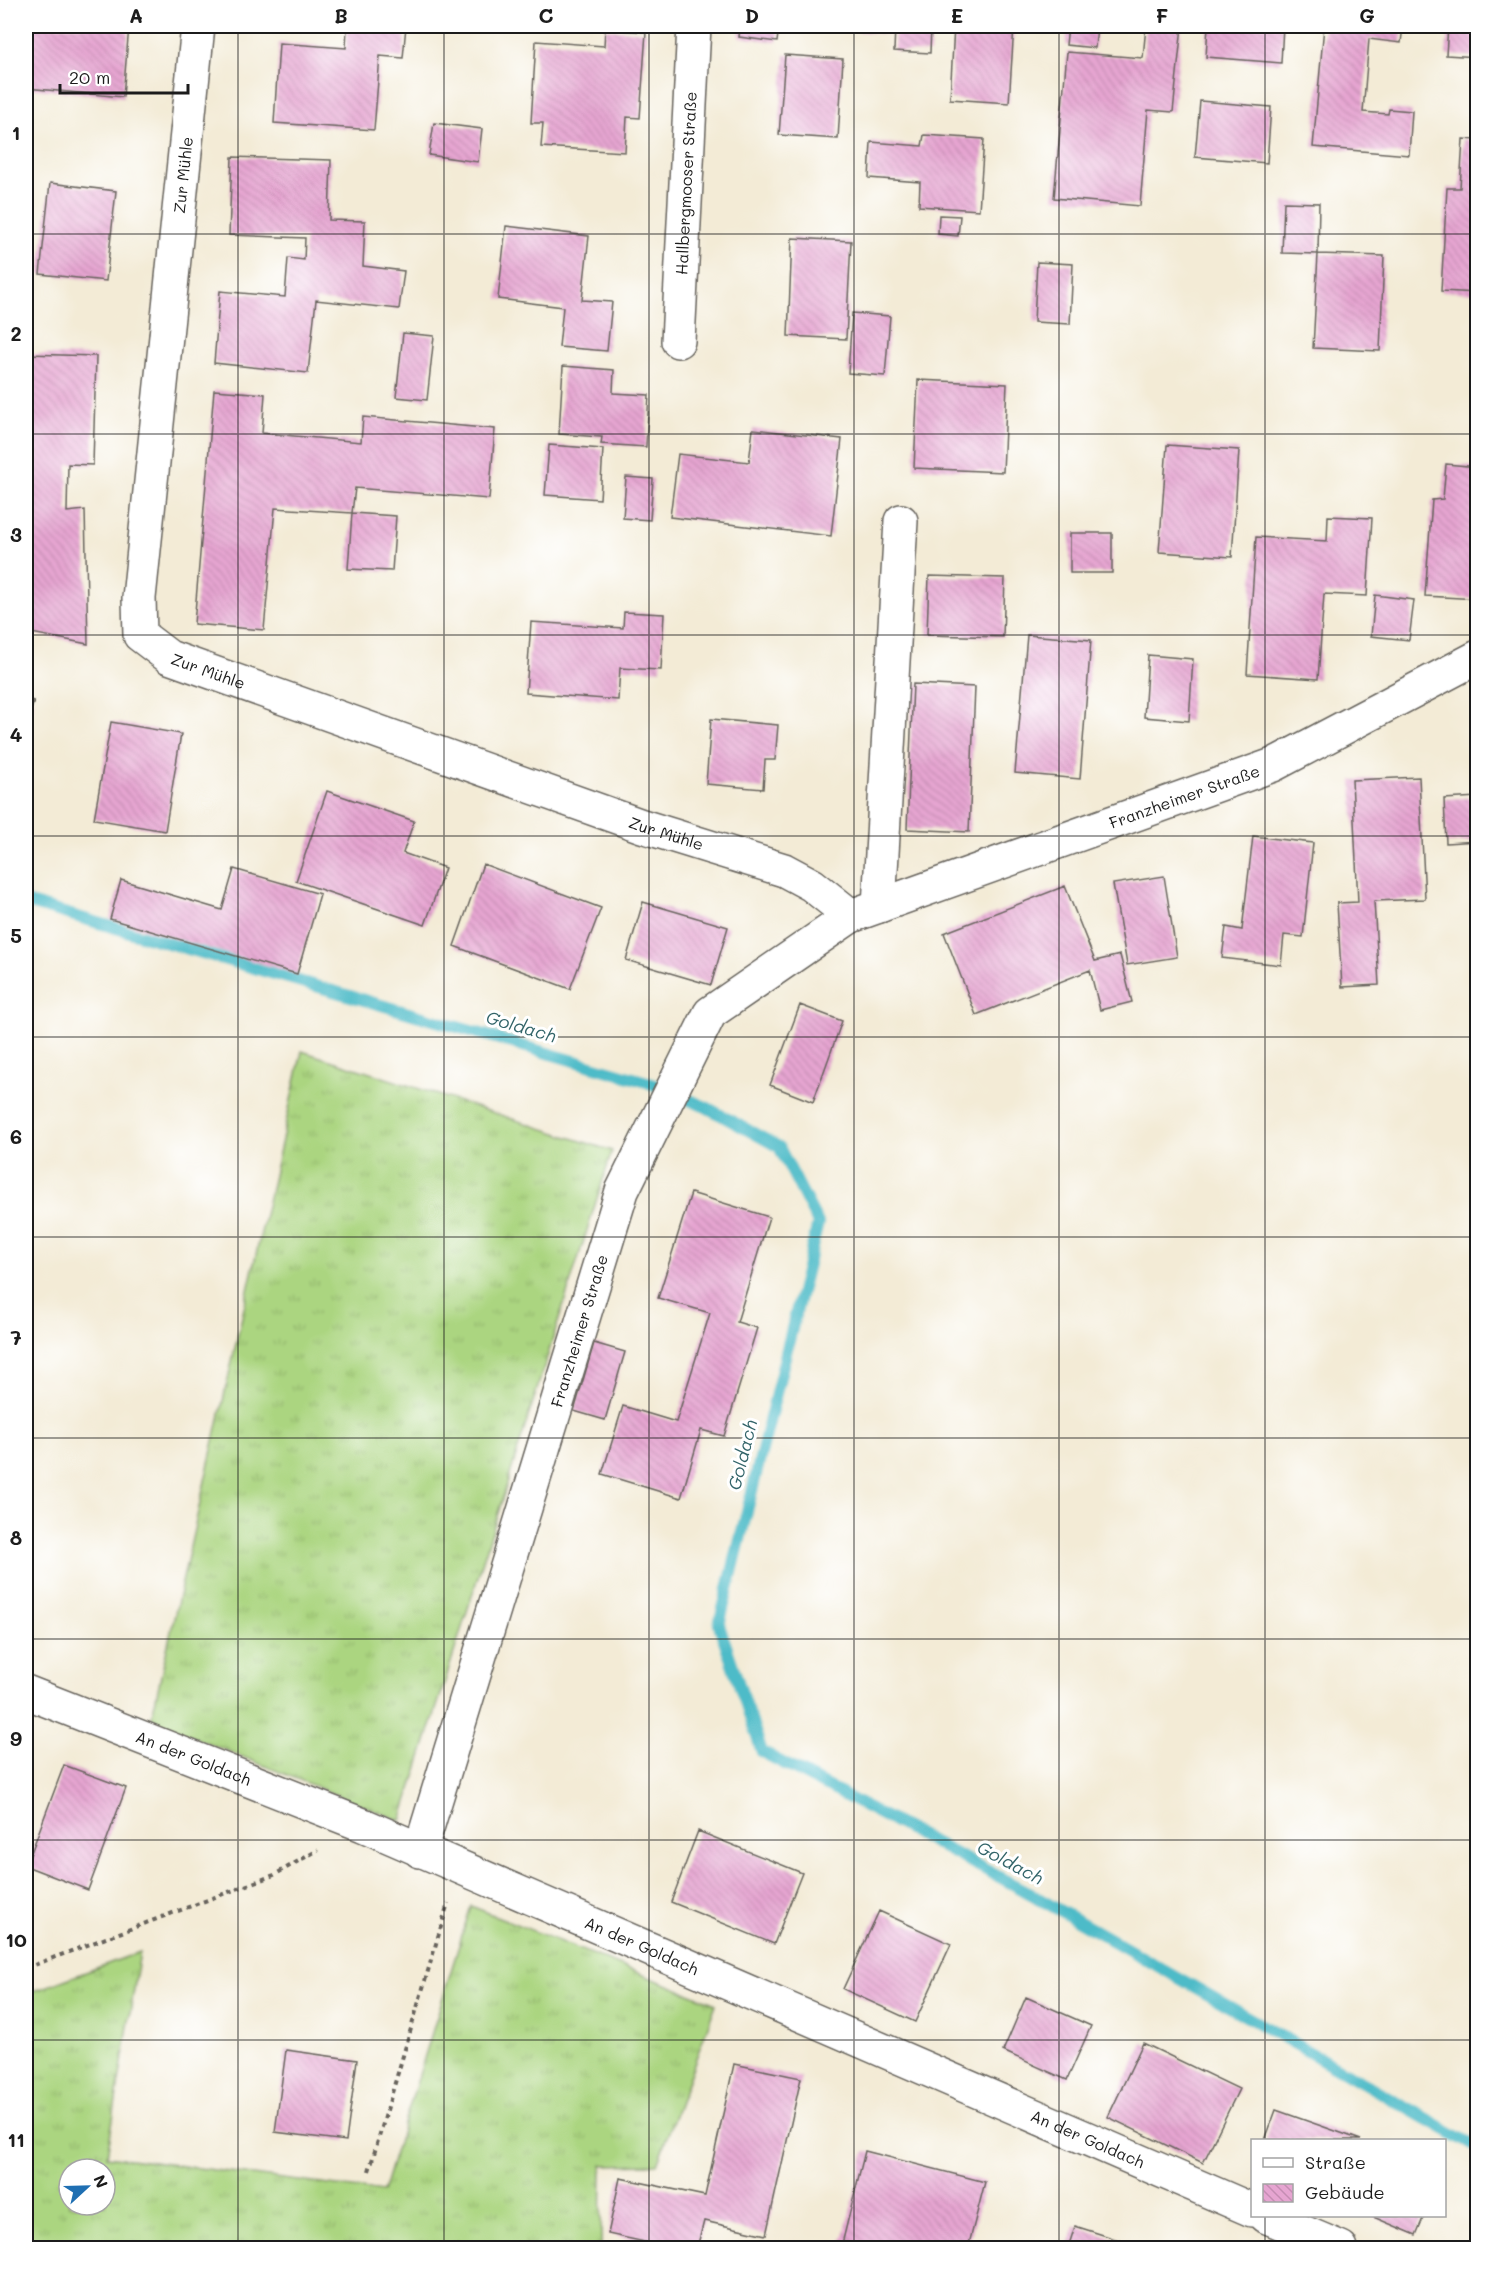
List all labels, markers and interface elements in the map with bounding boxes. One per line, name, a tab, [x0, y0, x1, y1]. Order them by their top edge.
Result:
text: A	[129, 2, 143, 28]
text: B	[334, 2, 348, 28]
text: C	[539, 2, 554, 28]
text: D	[745, 2, 759, 28]
text: E	[951, 2, 963, 28]
text: F	[1156, 2, 1169, 28]
text: G	[1359, 2, 1375, 28]
scale bar	[60, 57, 188, 95]
text: 20 m	[69, 65, 110, 89]
street label: Hallbergmooser Straße	[670, 91, 701, 275]
text: 1	[12, 119, 20, 145]
street label: Zur Mühle	[168, 135, 197, 214]
text: 2	[10, 320, 22, 346]
text: 3	[10, 521, 22, 547]
street label: Zur Mühle	[168, 648, 248, 693]
text: 4	[10, 721, 23, 747]
street label: Franzheimer Straße	[1106, 760, 1262, 833]
street label: Zur Mühle	[626, 811, 706, 854]
text: 5	[10, 922, 22, 948]
water label: Goldach	[483, 1005, 559, 1047]
text: 6	[10, 1123, 22, 1149]
street label: Franzheimer Straße	[545, 1252, 612, 1410]
text: 7	[10, 1324, 22, 1350]
water label: Goldach	[722, 1417, 762, 1493]
text: 8	[10, 1524, 22, 1550]
text: 9	[10, 1725, 22, 1751]
street label: An der Goldach	[133, 1725, 254, 1790]
water label: Goldach	[973, 1835, 1048, 1890]
street label: An der Goldach	[582, 1911, 702, 1979]
text: 10	[5, 1926, 27, 1952]
street label: An der Goldach	[1028, 2104, 1148, 2172]
text: 11	[7, 2126, 25, 2152]
legend	[1251, 2139, 1446, 2217]
text: Straße	[1305, 2150, 1366, 2174]
north arrow	[57, 2157, 117, 2217]
text: N	[89, 2172, 113, 2191]
text: Gebäude	[1305, 2180, 1385, 2204]

